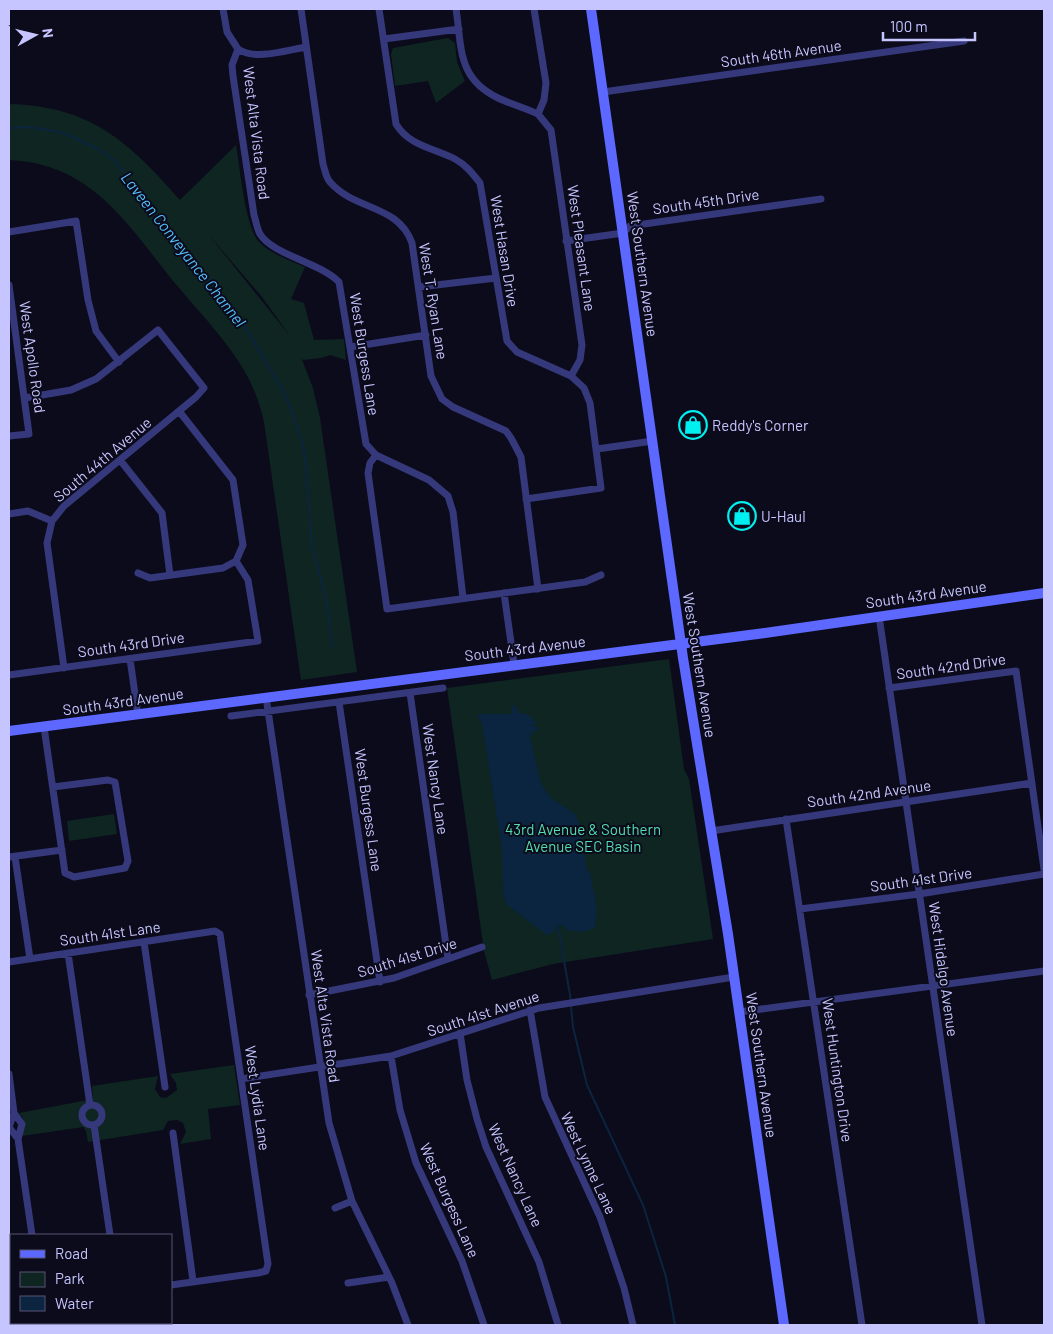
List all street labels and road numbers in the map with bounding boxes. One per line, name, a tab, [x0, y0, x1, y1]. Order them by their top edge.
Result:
street label: South 46th Avenue	[719, 36, 843, 70]
street label: West Alta Vista Road	[240, 66, 274, 200]
street label: West Pleasant Lane	[564, 184, 600, 312]
street label: South 45th Drive	[652, 185, 760, 217]
street label: West Southern Avenue	[624, 190, 662, 338]
street label: West Hasan Drive	[487, 194, 523, 308]
street label: West T. Ryan Lane	[416, 241, 452, 361]
street label: West Burgess Lane	[346, 291, 384, 417]
street label: West Apollo Road	[16, 300, 50, 414]
street label: South 44th Avenue	[49, 413, 155, 505]
street label: South 43rd Avenue	[864, 577, 988, 611]
street label: West Southern Avenue	[680, 591, 720, 739]
street label: South 43rd Drive	[77, 628, 185, 660]
street label: South 43rd Avenue	[463, 632, 587, 664]
street label: South 42nd Drive	[895, 649, 1007, 683]
street label: South 43rd Avenue	[61, 684, 185, 718]
street label: West Nancy Lane	[419, 723, 453, 835]
street label: West Burgess Lane	[351, 747, 387, 873]
street label: South 42nd Avenue	[806, 775, 932, 811]
street label: South 41st Drive	[869, 863, 973, 895]
street label: West Hidalgo Avenue	[926, 901, 962, 1037]
street label: South 41st Lane	[58, 917, 162, 949]
street label: South 41st Drive	[355, 933, 459, 981]
street label: West Alta Vista Road	[308, 949, 344, 1083]
street label: South 41st Avenue	[425, 986, 541, 1040]
street label: West Southern Avenue	[743, 991, 781, 1139]
street label: West Huntington Drive	[819, 997, 857, 1143]
street label: West Lydia Lane	[242, 1044, 274, 1152]
street label: West Lynne Lane	[558, 1109, 620, 1217]
street label: West Nancy Lane	[485, 1120, 547, 1230]
street label: West Burgess Lane	[417, 1140, 483, 1260]

